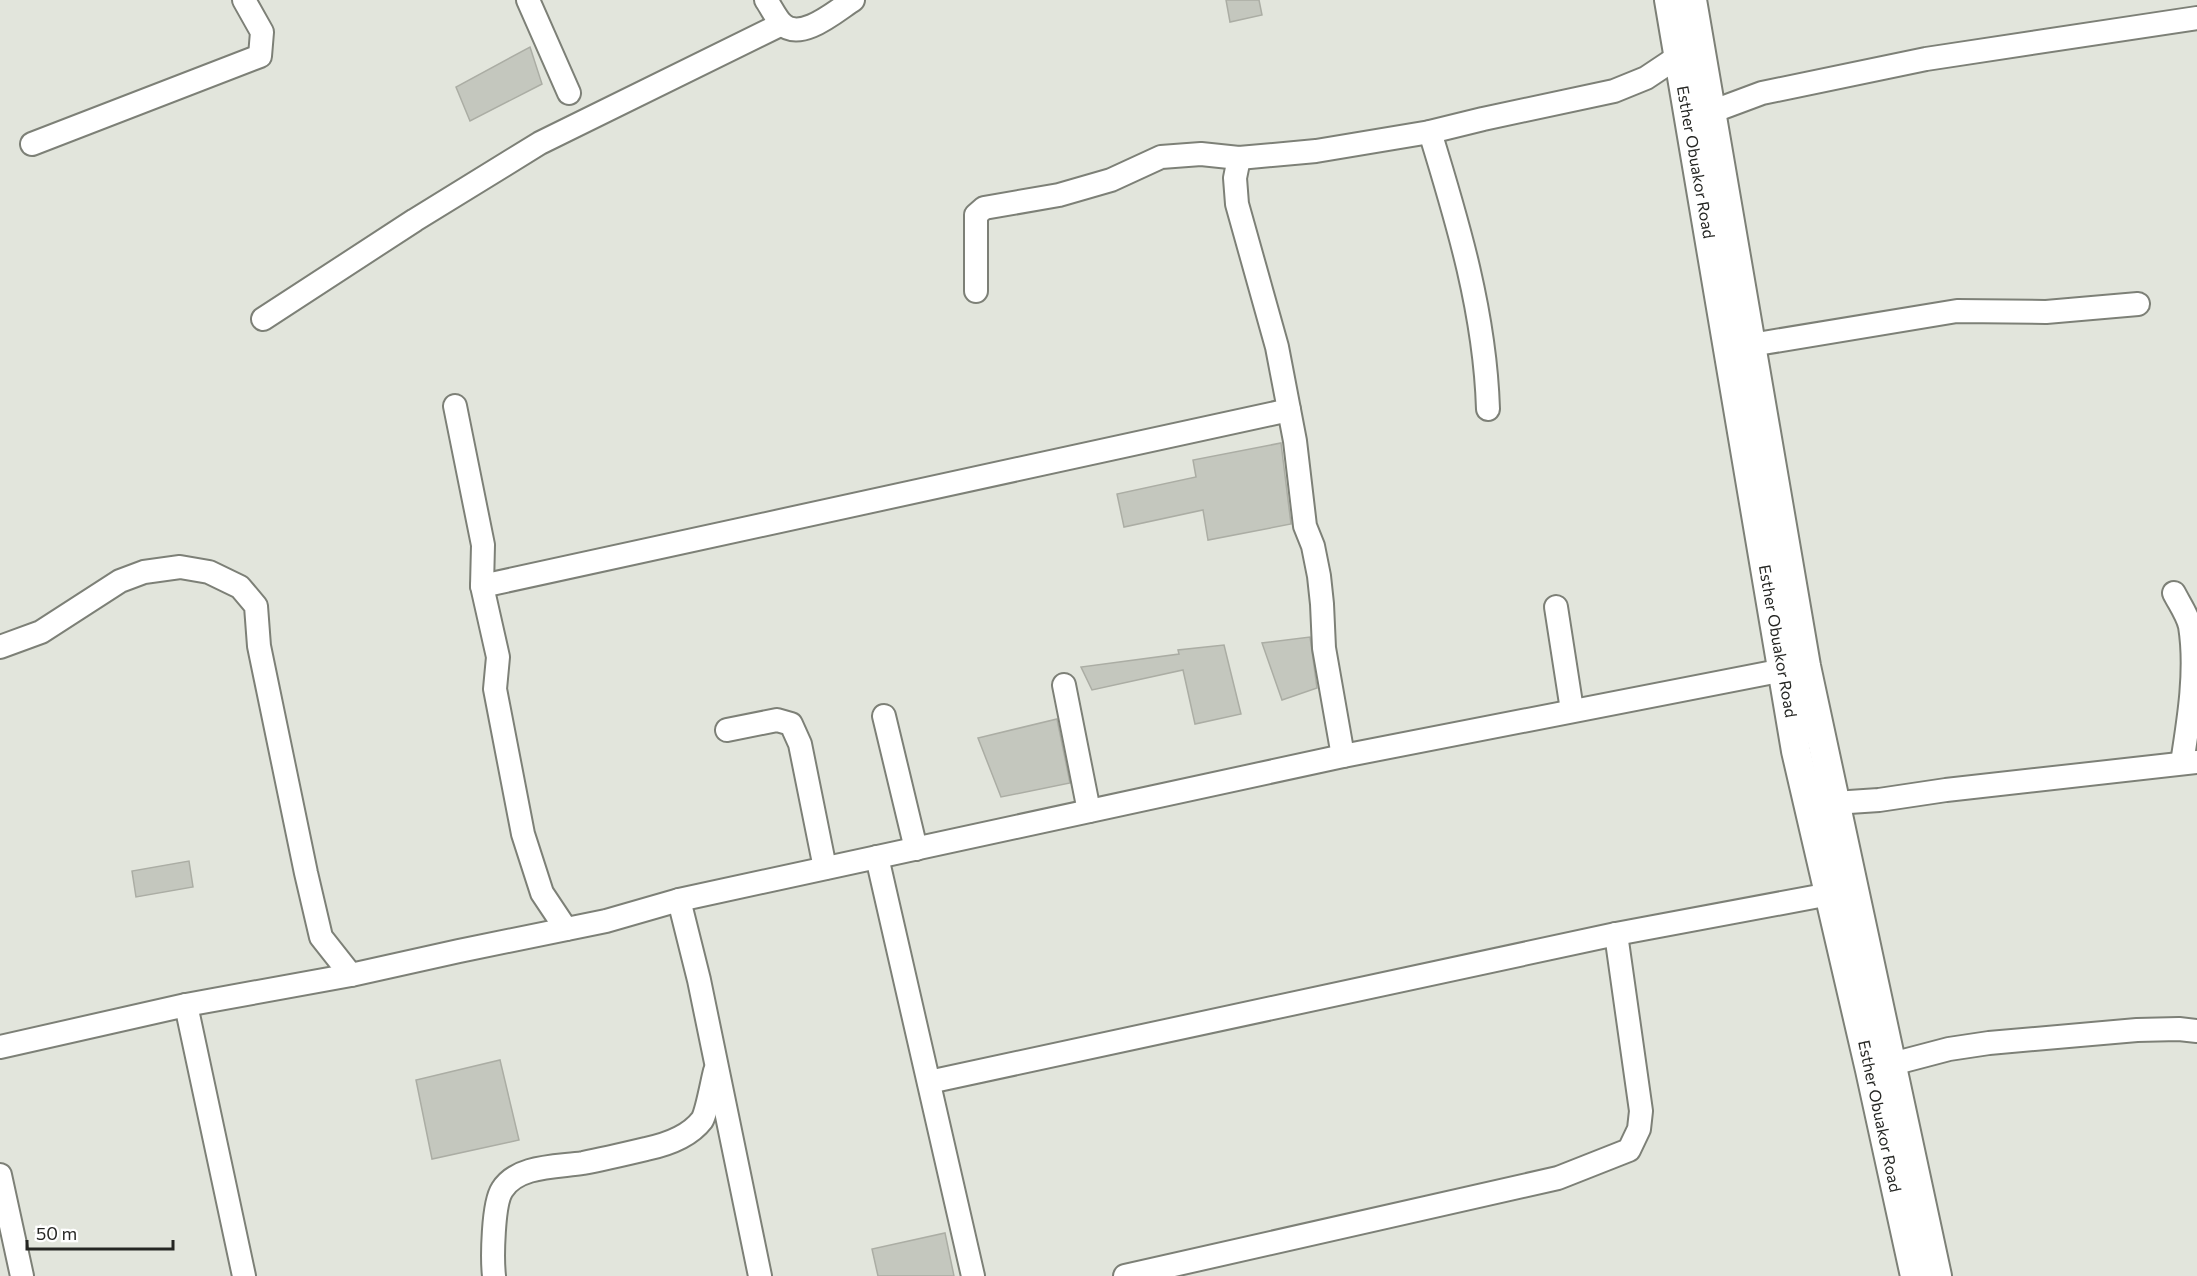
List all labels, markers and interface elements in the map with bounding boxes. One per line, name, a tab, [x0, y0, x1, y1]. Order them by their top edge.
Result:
street label: Esther Obuakor Road	[1674, 84, 1719, 240]
street label: Esther Obuakor Road	[1756, 563, 1801, 719]
street label: Esther Obuakor Road	[1855, 1038, 1906, 1194]
scale bar	[27, 1213, 172, 1251]
text: 50 m	[36, 1222, 77, 1244]

